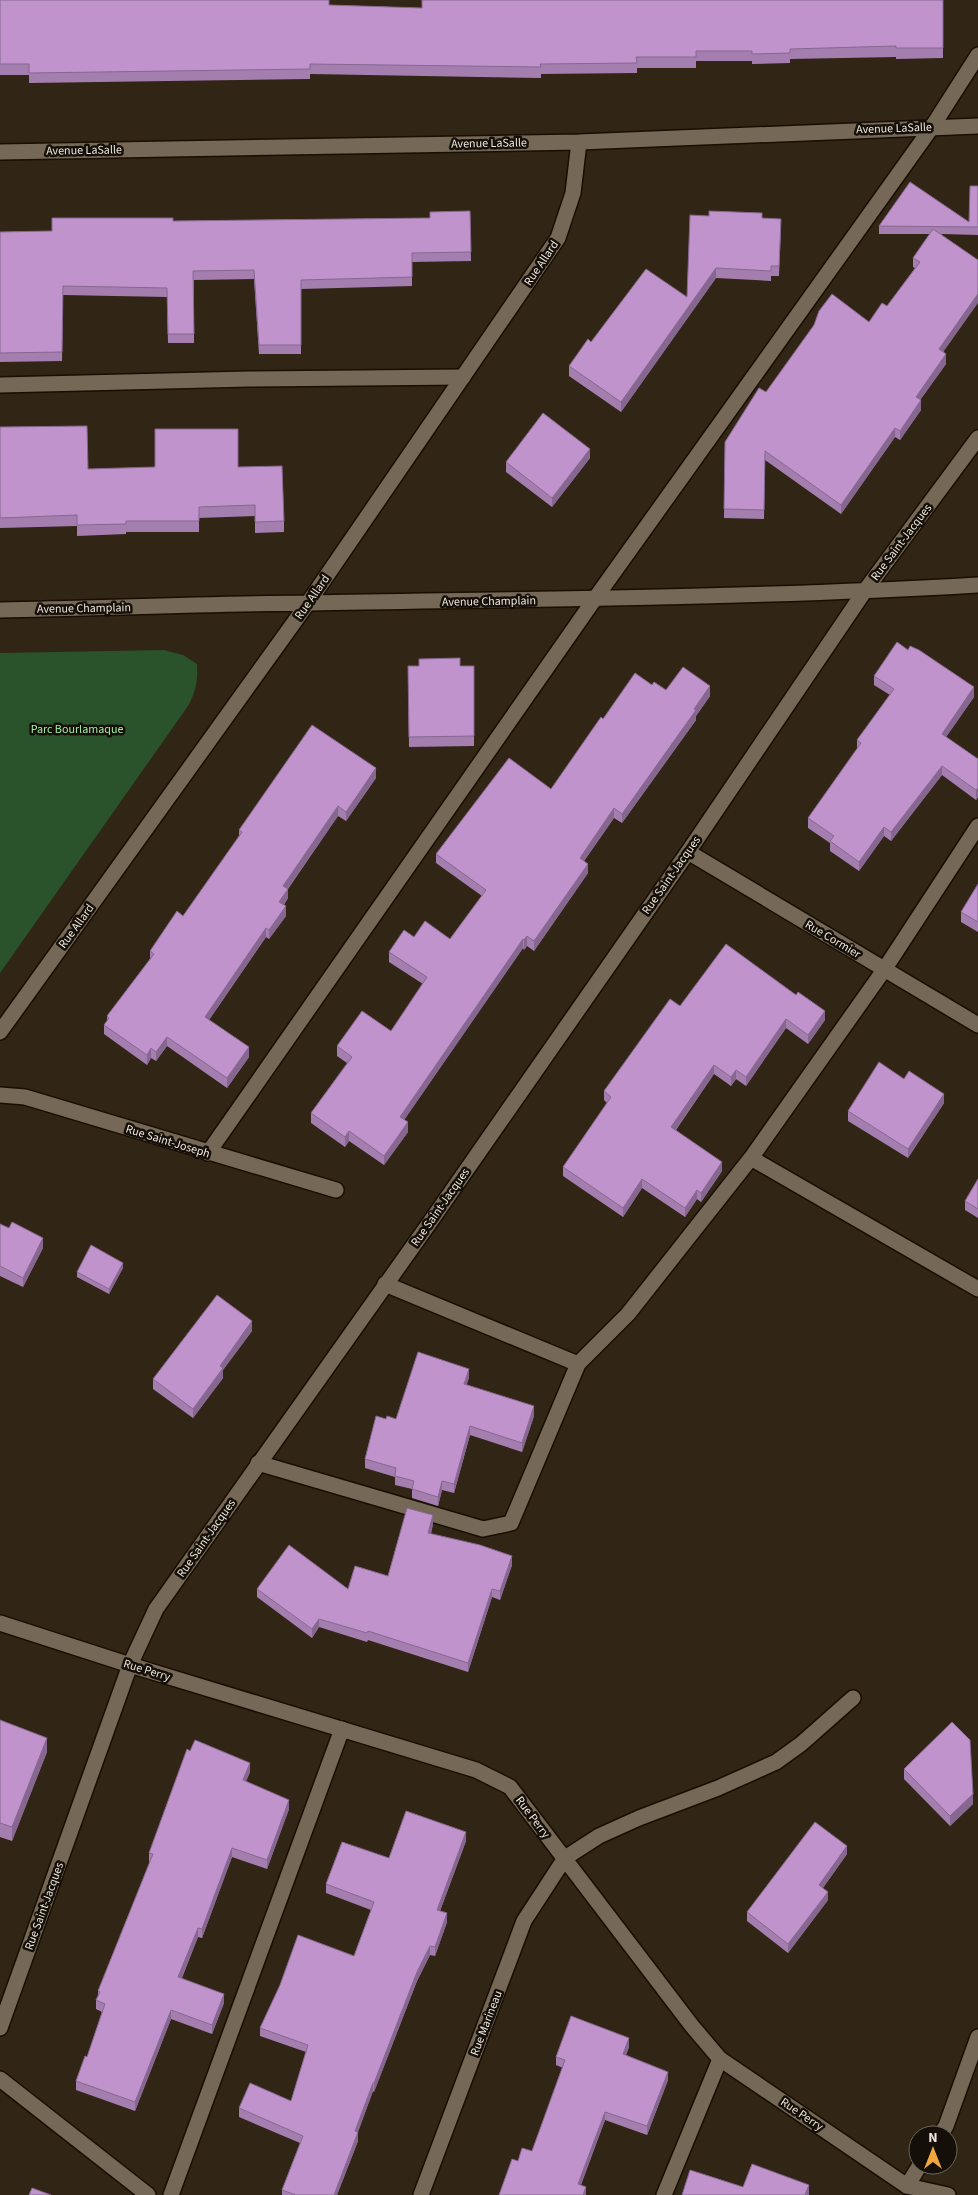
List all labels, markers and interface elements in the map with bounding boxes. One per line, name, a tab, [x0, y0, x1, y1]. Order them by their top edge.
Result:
street label: Avenue LaSalle	[856, 119, 932, 138]
street label: Avenue LaSalle	[451, 134, 527, 153]
street label: Avenue LaSalle	[46, 141, 122, 160]
street label: Rue Allard	[520, 237, 563, 289]
street label: Rue Saint-Jacques	[867, 500, 936, 584]
street label: Rue Allard	[291, 571, 334, 623]
street label: Avenue Champlain	[442, 592, 536, 611]
street label: Avenue Champlain	[37, 599, 131, 618]
park label: Parc Bourlamaque	[31, 721, 123, 738]
street label: Rue Saint-Jacques	[638, 833, 705, 918]
street label: Rue Allard	[55, 901, 98, 952]
street label: Rue Cormier	[802, 916, 865, 963]
street label: Rue Saint-Joseph	[124, 1121, 212, 1162]
street label: Rue Saint-Jacques	[407, 1165, 474, 1250]
street label: Rue Saint-Jacques	[173, 1496, 240, 1581]
street label: Rue Perry	[121, 1655, 173, 1686]
street label: Rue Perry	[511, 1793, 554, 1842]
street label: Rue Saint-Jacques	[21, 1860, 68, 1952]
street label: Rue Marineau	[466, 1988, 507, 2058]
street label: Rue Perry	[777, 2094, 827, 2135]
north arrow	[908, 2125, 958, 2175]
text: N	[928, 2128, 938, 2148]

